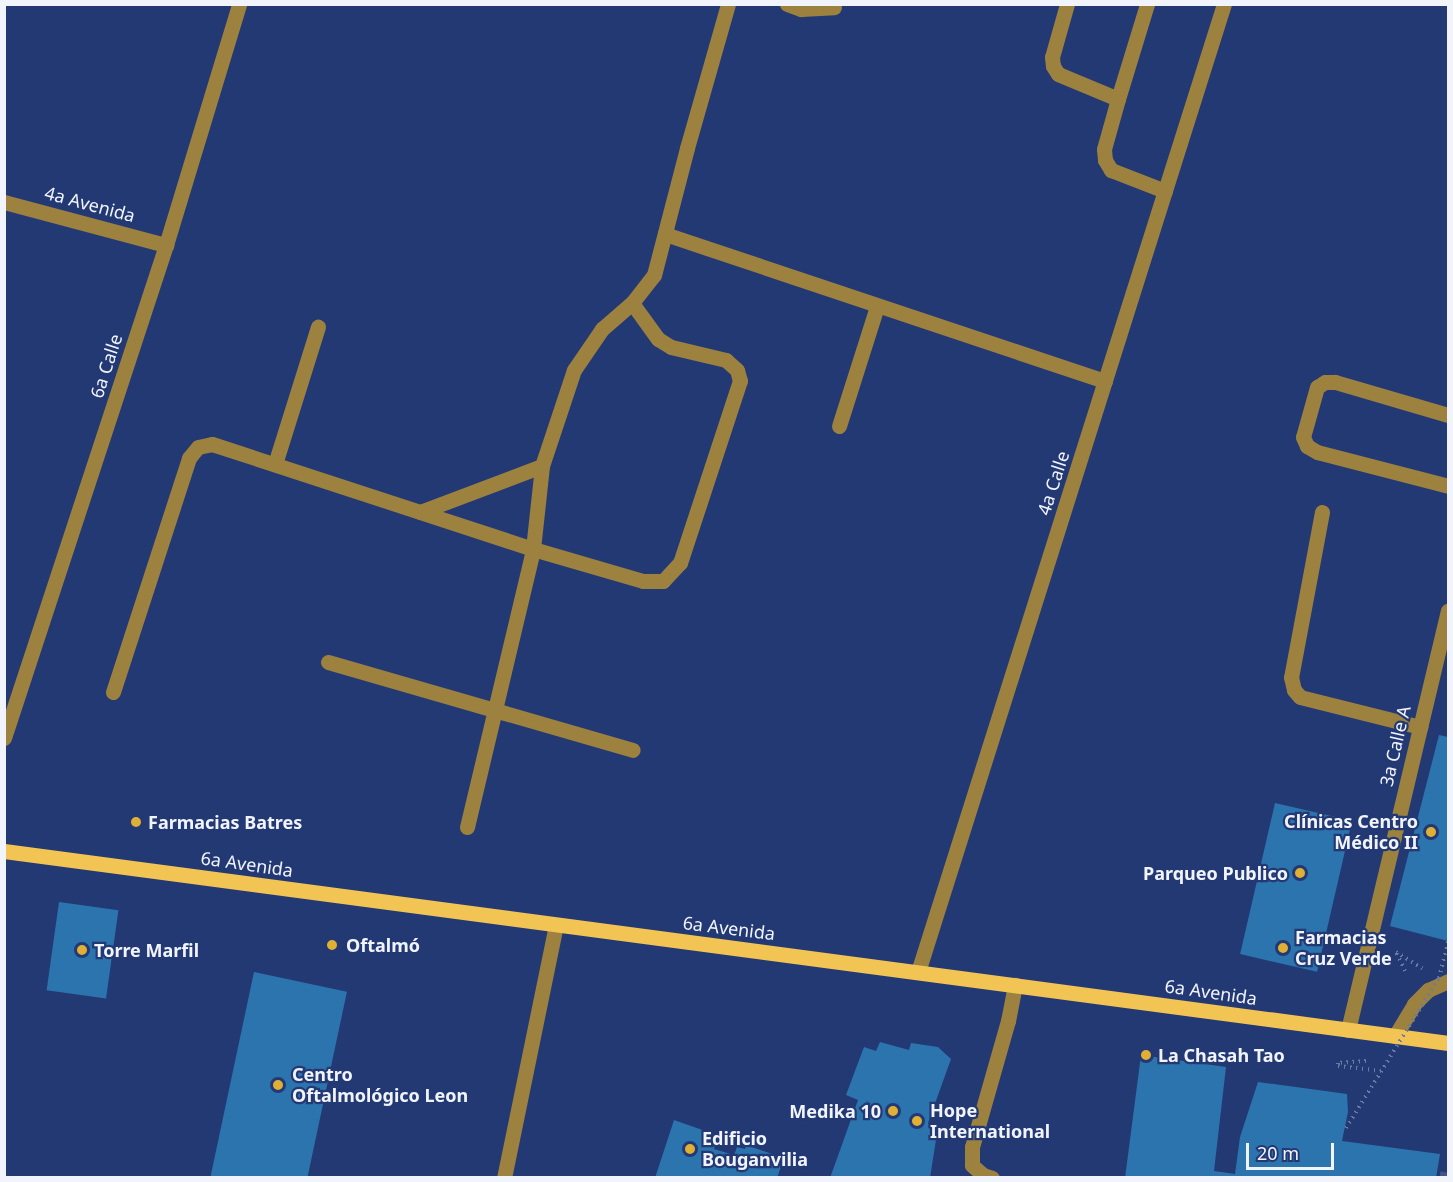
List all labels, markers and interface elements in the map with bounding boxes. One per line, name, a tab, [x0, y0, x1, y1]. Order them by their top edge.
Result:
street label: 4a Avenida	[42, 182, 138, 226]
street label: 6a Calle	[86, 331, 126, 401]
street label: 4a Calle	[1033, 448, 1073, 518]
street label: 3a Calle A	[1375, 704, 1415, 788]
place label: Farmacias Batres	[148, 811, 302, 833]
place label: Clínicas Centro Médico II	[1284, 811, 1418, 854]
marker: Farmacias Batres	[129, 815, 143, 829]
marker: Clínicas Centro Médico II	[1422, 823, 1440, 841]
street label: 6a Avenida	[200, 847, 294, 881]
place label: Parqueo Publico	[1143, 862, 1288, 884]
marker: Parqueo Publico	[1293, 866, 1307, 880]
street label: 6a Avenida	[682, 912, 776, 944]
place label: Farmacias Cruz Verde	[1295, 927, 1392, 970]
place label: Oftalmó	[346, 934, 420, 956]
marker: Oftalmó	[323, 936, 341, 954]
place label: Torre Marfil	[94, 939, 199, 961]
marker: Farmacias Cruz Verde	[1276, 941, 1290, 955]
marker: Torre Marfil	[75, 943, 89, 957]
street label: 6a Avenida	[1164, 975, 1258, 1009]
place label: La Chasah Tao	[1158, 1044, 1285, 1066]
marker: La Chasah Tao	[1139, 1048, 1153, 1062]
place label: Centro Oftalmológico Leon	[292, 1064, 468, 1106]
marker: Centro Oftalmológico Leon	[269, 1076, 287, 1094]
place label: Medika 10	[789, 1100, 881, 1122]
place label: Hope International	[930, 1100, 1050, 1142]
marker: Medika 10	[886, 1104, 900, 1118]
marker: Hope International	[908, 1112, 926, 1130]
place label: Edificio Bouganvilia	[702, 1128, 808, 1170]
scale bar	[1249, 1131, 1338, 1169]
text: 20 m	[1257, 1141, 1299, 1165]
marker: Edificio Bouganvilia	[683, 1142, 697, 1156]

